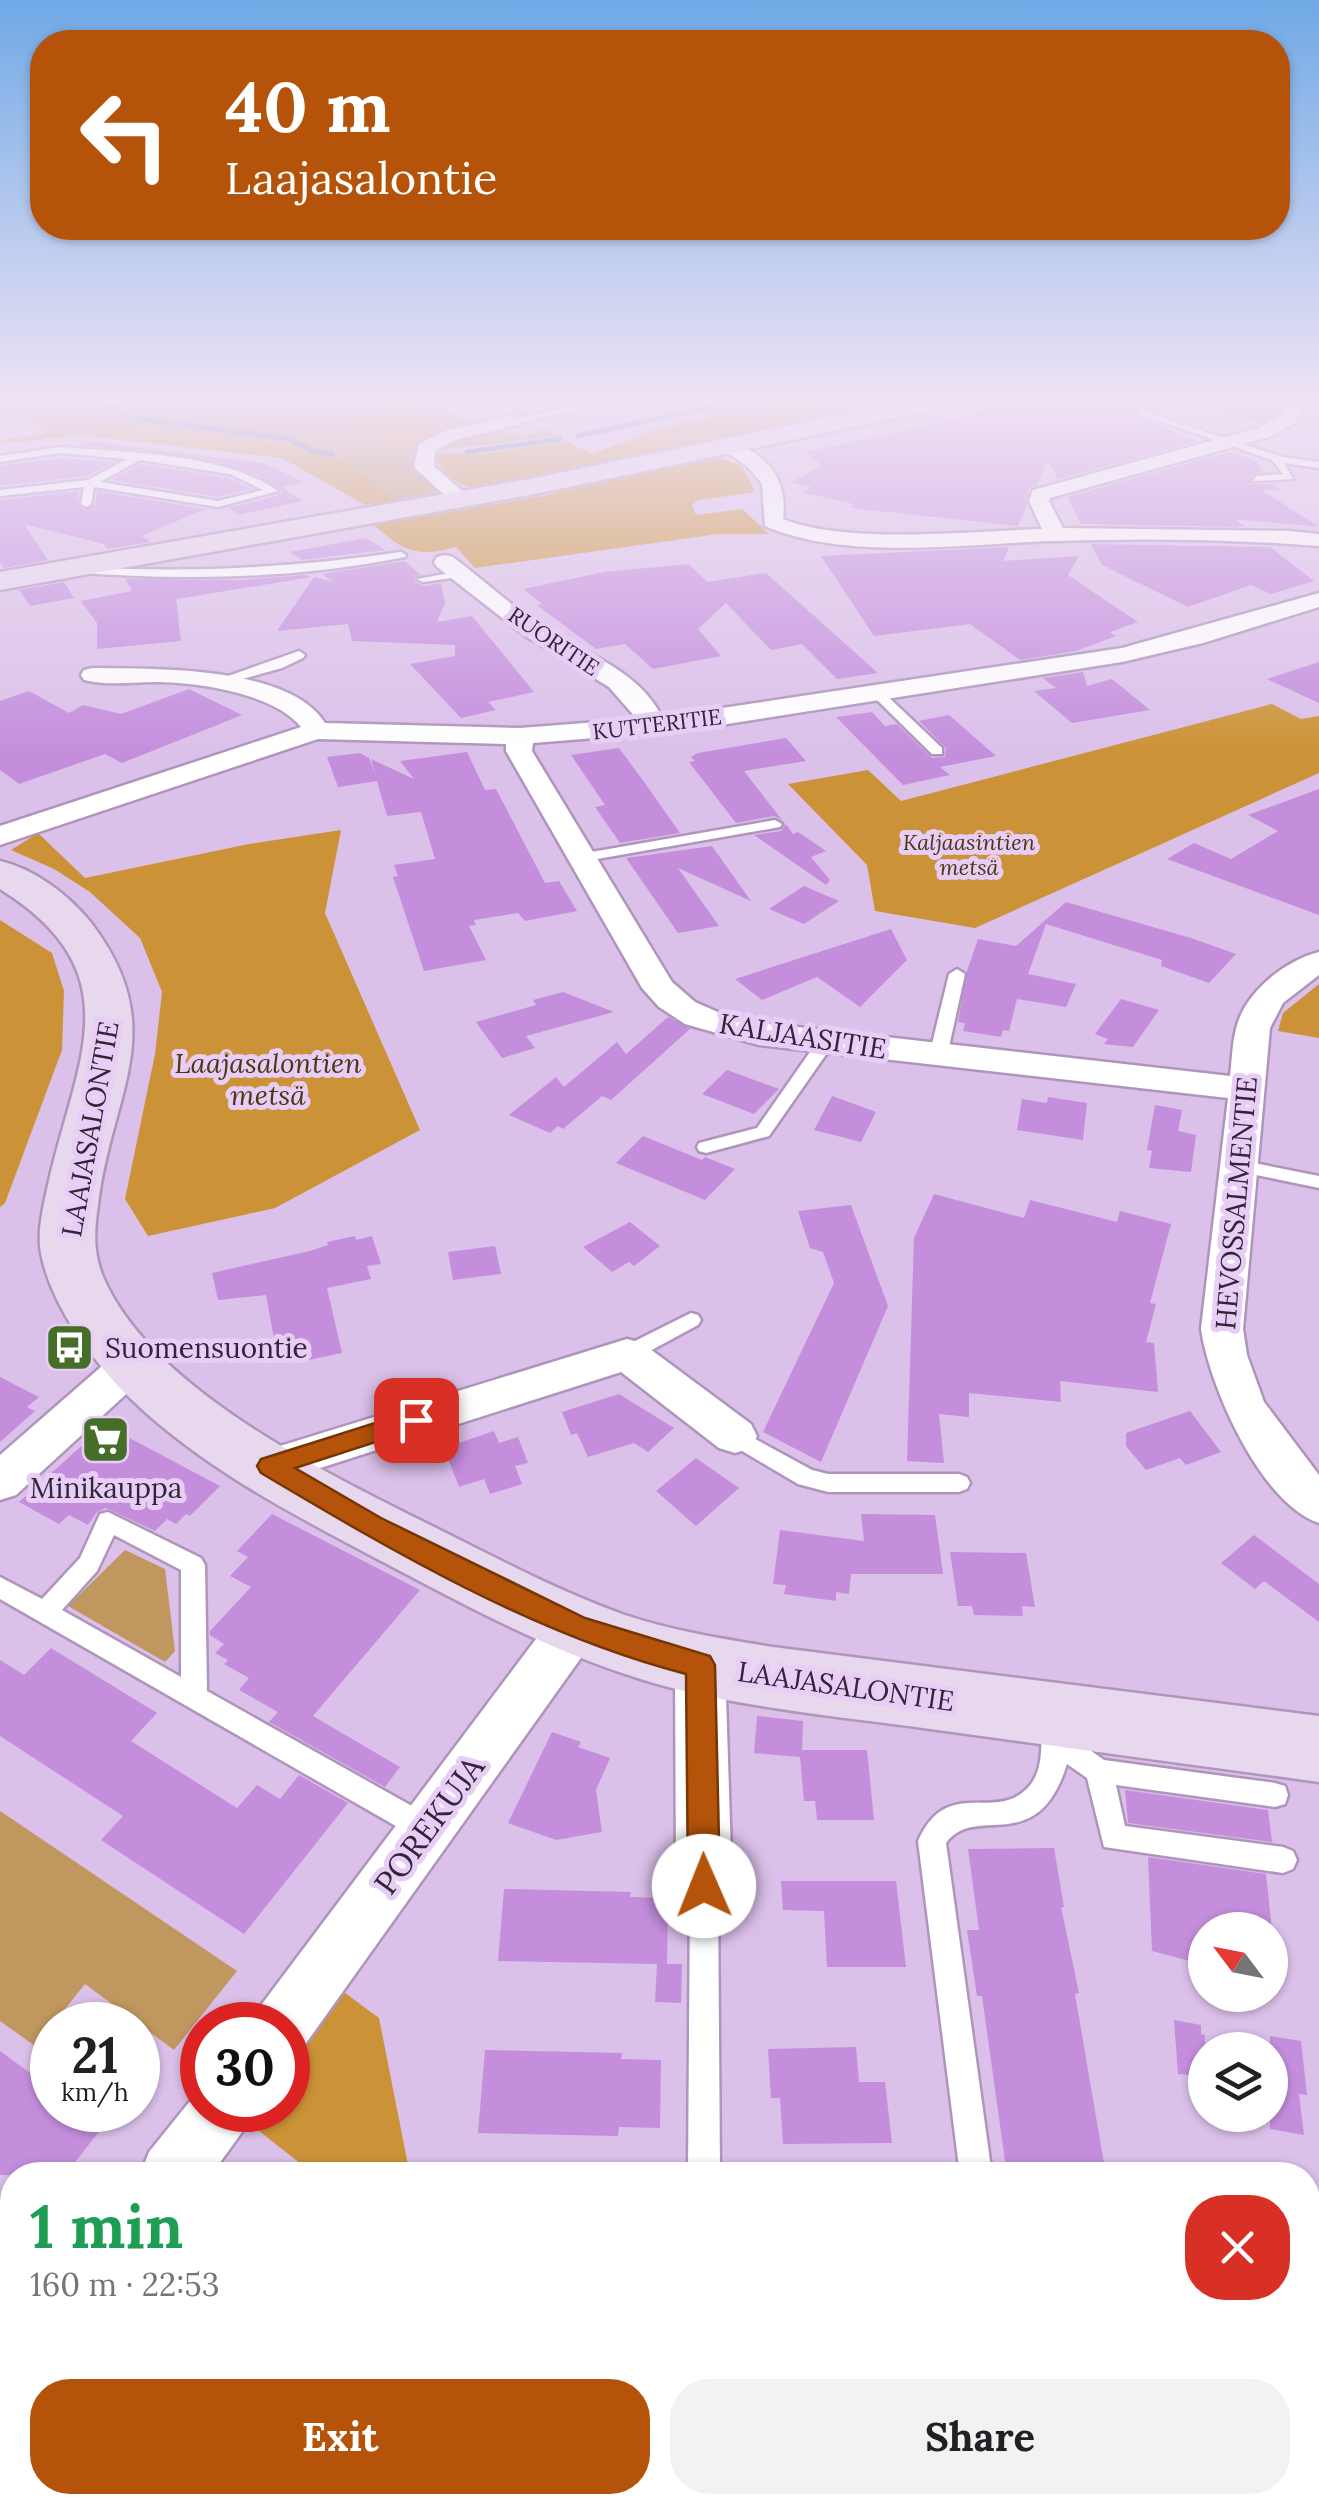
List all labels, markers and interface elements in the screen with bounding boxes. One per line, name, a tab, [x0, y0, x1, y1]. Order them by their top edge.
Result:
text: 40 m	[225, 62, 391, 151]
icon: left	[60, 70, 190, 200]
text: Laajasalontie	[225, 149, 497, 206]
street label: RUORITIE	[503, 600, 605, 682]
street label: KUTTERITIE	[591, 702, 723, 746]
park label: Kaljaasintien metsä	[903, 828, 1036, 881]
street label: KALJAASITIE	[717, 1005, 889, 1067]
street label: LAAJASALONTIE	[53, 1018, 127, 1240]
park label: Laajasalontien metsä	[174, 1045, 362, 1113]
street label: HEVOSSALMENTIE	[1207, 1075, 1265, 1331]
bus stop icon: Suomensuontie	[44, 1322, 96, 1374]
place label: Suomensuontie	[105, 1330, 308, 1366]
pin	[374, 1378, 459, 1463]
icon: arrive	[389, 1393, 444, 1448]
supermarket icon: Minikauppa	[80, 1414, 132, 1466]
place label: Minikauppa	[30, 1470, 182, 1506]
street label: LAAJASALONTIE	[735, 1653, 957, 1719]
street label: POREKUJA	[365, 1747, 494, 1902]
position arrow	[652, 1834, 756, 1938]
north arrow	[1188, 1912, 1288, 2012]
map controls	[1188, 1912, 1288, 2132]
speed limit sign: 30	[180, 2002, 310, 2132]
text: 21	[72, 2023, 118, 2087]
button: layers	[1188, 2032, 1288, 2132]
text: km/h	[61, 2076, 129, 2108]
text: 1 min	[30, 2188, 183, 2264]
button: close	[1185, 2195, 1290, 2300]
text: 160 m · 22:53	[30, 2264, 220, 2305]
button: Exit	[30, 2379, 650, 2494]
button: Share	[670, 2379, 1290, 2494]

